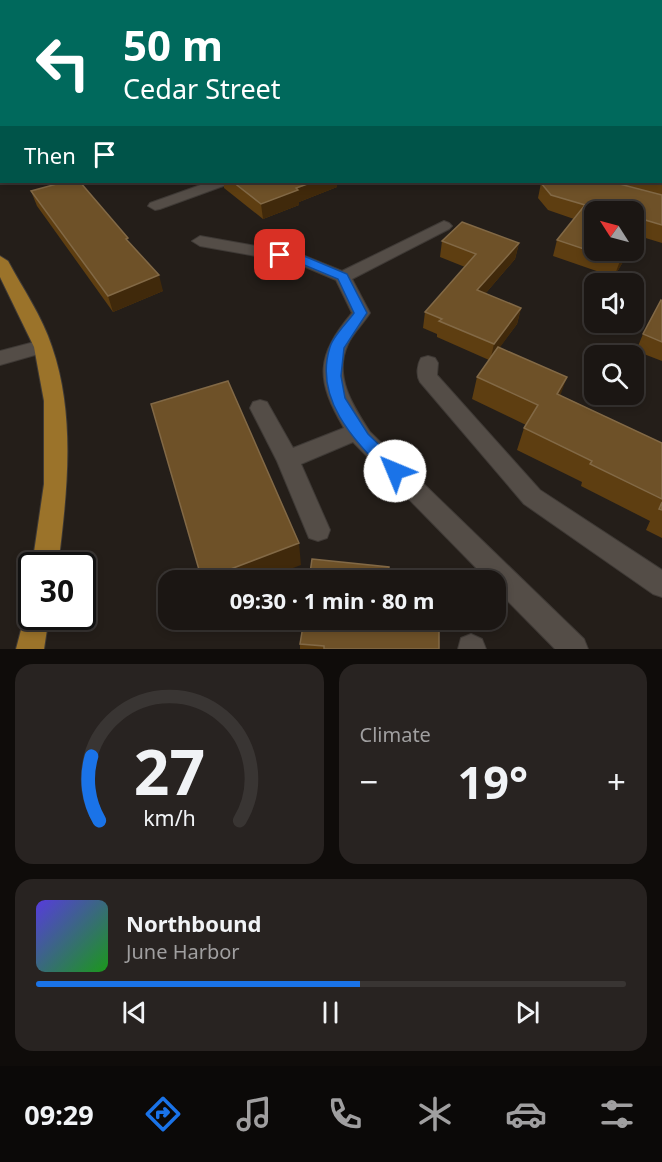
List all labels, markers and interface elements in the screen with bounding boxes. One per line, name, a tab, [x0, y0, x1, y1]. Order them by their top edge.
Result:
text: 50 m	[123, 16, 223, 73]
icon: left	[24, 24, 102, 102]
text: Cedar Street	[123, 70, 281, 107]
icon: arrive	[88, 138, 121, 171]
text: Then	[24, 140, 76, 170]
north arrow	[584, 201, 644, 261]
map controls	[584, 201, 644, 405]
pin	[254, 229, 305, 280]
icon: arrive	[263, 238, 296, 271]
button: sound	[584, 273, 644, 333]
button: search	[584, 345, 644, 405]
position arrow	[363, 439, 427, 503]
speed limit sign: 30	[18, 552, 96, 630]
text: 09:30 · 1 min · 80 m	[230, 585, 434, 615]
text: Climate	[360, 721, 431, 748]
text: 27	[134, 728, 205, 813]
text: 19°	[457, 751, 528, 812]
text: −	[360, 759, 378, 804]
text: +	[607, 759, 626, 804]
text: km/h	[143, 803, 196, 832]
text: Northbound	[126, 908, 261, 938]
text: June Harbor	[126, 938, 240, 965]
icon: previous	[118, 996, 151, 1029]
icon: pause	[314, 996, 347, 1029]
icon: next	[511, 996, 544, 1029]
icon: directions	[142, 1093, 184, 1135]
icon: music	[233, 1093, 275, 1135]
icon: phone	[324, 1093, 366, 1135]
icon: climate	[414, 1093, 456, 1135]
icon: car	[505, 1093, 547, 1135]
icon: filters	[596, 1093, 638, 1135]
text: 09:29	[24, 1096, 94, 1133]

